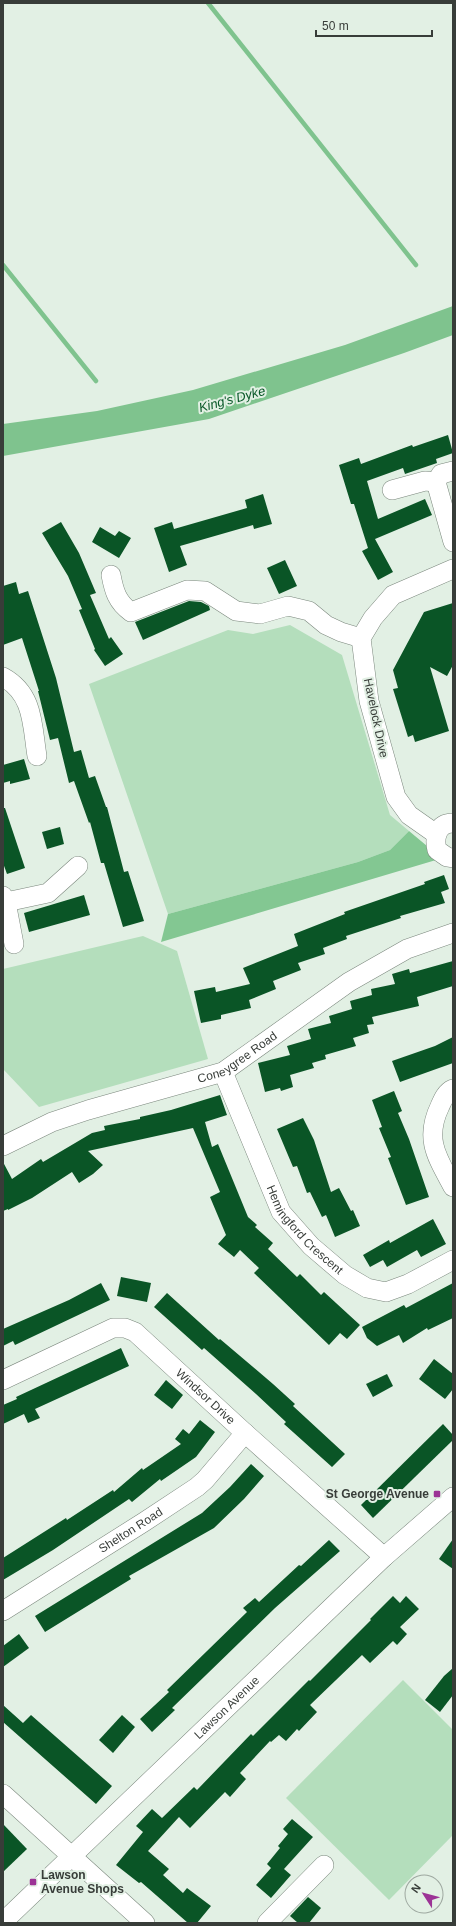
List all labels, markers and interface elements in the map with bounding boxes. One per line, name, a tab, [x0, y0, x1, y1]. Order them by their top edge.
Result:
scale bar	[316, 12, 432, 38]
text: 50 m	[322, 19, 349, 33]
water label: King's Dyke	[197, 383, 267, 415]
street label: Havelock Drive	[361, 677, 391, 759]
street label: Coneygree Road	[196, 1029, 280, 1086]
street label: Hemingford Crescent	[264, 1183, 346, 1278]
street label: Windsor Drive	[173, 1366, 238, 1428]
place label: St George Avenue	[326, 1487, 429, 1501]
marker: St George Avenue	[432, 1489, 442, 1499]
street label: Shelton Road	[96, 1505, 165, 1556]
street label: Lawson Avenue	[191, 1673, 262, 1742]
place label: Lawson Avenue Shops	[41, 1868, 124, 1896]
north arrow	[404, 1874, 444, 1914]
marker: Lawson Avenue Shops	[28, 1877, 38, 1887]
text: N	[409, 1881, 423, 1895]

